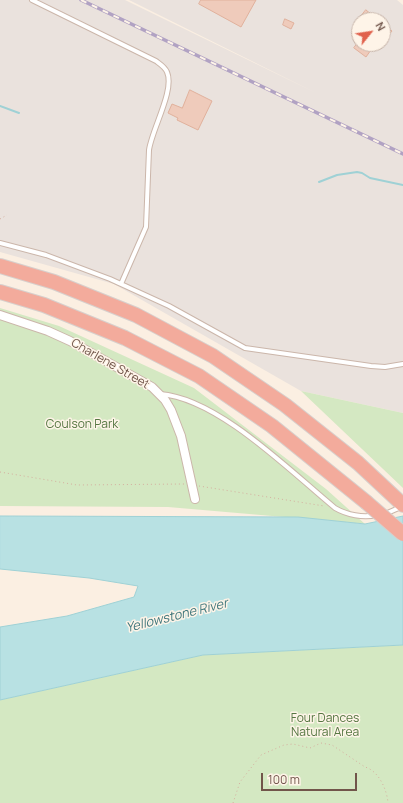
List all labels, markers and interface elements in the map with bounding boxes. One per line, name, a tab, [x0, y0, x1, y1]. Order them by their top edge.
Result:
north arrow	[351, 12, 391, 52]
text: N	[372, 19, 389, 33]
street label: Charlene Street	[68, 336, 152, 392]
park label: Coulson Park	[46, 418, 118, 432]
water label: Yellowstone River	[125, 596, 229, 636]
park label: Four Dances Natural Area	[291, 712, 359, 740]
scale bar	[263, 765, 359, 791]
text: 100 m	[268, 771, 300, 788]

